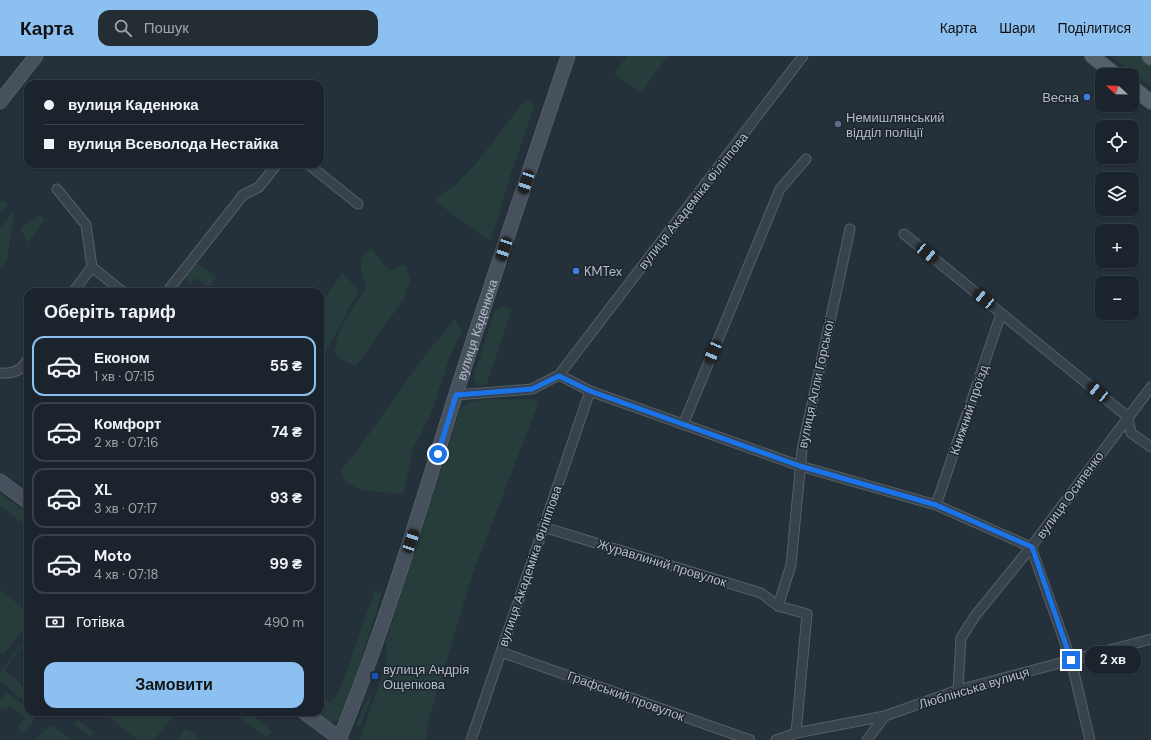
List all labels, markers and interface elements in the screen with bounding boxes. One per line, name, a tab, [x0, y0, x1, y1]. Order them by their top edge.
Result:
search box	[98, 10, 378, 46]
text: Карта	[20, 16, 74, 41]
icon: search	[112, 17, 134, 39]
text: Пошук	[144, 18, 189, 38]
text: Карта	[940, 19, 977, 37]
text: Шари	[999, 19, 1035, 37]
text: Поділитися	[1057, 19, 1131, 37]
north arrow	[1095, 68, 1139, 112]
map controls	[1095, 68, 1139, 320]
place label: Весна	[1042, 89, 1080, 106]
marker: Весна	[1082, 92, 1092, 102]
text: вулиця Каденюка	[68, 95, 199, 115]
place label: Немишлянський відділ поліції	[846, 109, 945, 141]
marker: Немишлянський відділ поліції	[833, 119, 843, 129]
button: locate	[1095, 120, 1139, 164]
street label: вулиця Академіка Філіппова	[634, 128, 752, 273]
text: вулиця Всеволода Нестайка	[68, 134, 278, 154]
car	[517, 169, 535, 195]
button: layers	[1095, 172, 1139, 216]
button: +	[1095, 224, 1139, 268]
car	[495, 236, 513, 262]
car	[914, 241, 940, 265]
place label: KMTex	[584, 263, 623, 280]
marker: KMTex	[571, 266, 581, 276]
street label: вулиця Каденюка	[452, 276, 501, 382]
button: −	[1095, 276, 1139, 320]
car	[971, 287, 997, 311]
text: Оберіть тариф	[44, 300, 176, 324]
street label: вулиця Алли Горської	[794, 318, 838, 450]
car	[703, 339, 723, 365]
icon: car	[46, 348, 82, 384]
text: Економ	[94, 348, 150, 368]
text: 55 ₴	[270, 356, 302, 376]
street label: Книжний проїзд	[946, 362, 993, 457]
text: 1 хв · 07:15	[94, 368, 155, 385]
car	[1085, 380, 1111, 404]
icon: car	[46, 414, 82, 450]
text: Комфорт	[94, 414, 161, 434]
text: 74 ₴	[271, 422, 302, 442]
text: 2 хв · 07:16	[94, 434, 158, 451]
route start	[429, 445, 447, 463]
street label: вулиця Осипенко	[1033, 448, 1107, 542]
icon: car	[46, 480, 82, 516]
text: XL	[94, 480, 112, 500]
street label: вулиця Академіка Філіппова	[494, 482, 566, 649]
text: 93 ₴	[270, 488, 302, 508]
text: 3 хв · 07:17	[94, 500, 157, 517]
car	[401, 528, 421, 554]
street label: Журавлиний провулок	[595, 535, 729, 591]
icon: car	[46, 546, 82, 582]
text: Moto	[94, 546, 132, 566]
text: 99 ₴	[269, 554, 302, 574]
text: 4 хв · 07:18	[94, 566, 158, 583]
icon: cash	[44, 611, 66, 633]
text: Готівка	[76, 612, 125, 632]
text: 490 m	[264, 614, 304, 631]
callout: 2 хв	[1085, 646, 1141, 674]
route end	[1062, 651, 1080, 669]
text: 2 хв	[1100, 651, 1126, 668]
place label: вулиця Андрія Ощепкова	[383, 661, 469, 693]
button: Замовити	[44, 662, 304, 708]
street label: Люблінська вулиця	[917, 663, 1031, 713]
street label: Графський провулок	[565, 667, 687, 725]
marker: вулиця Андрія Ощепкова	[370, 671, 380, 681]

